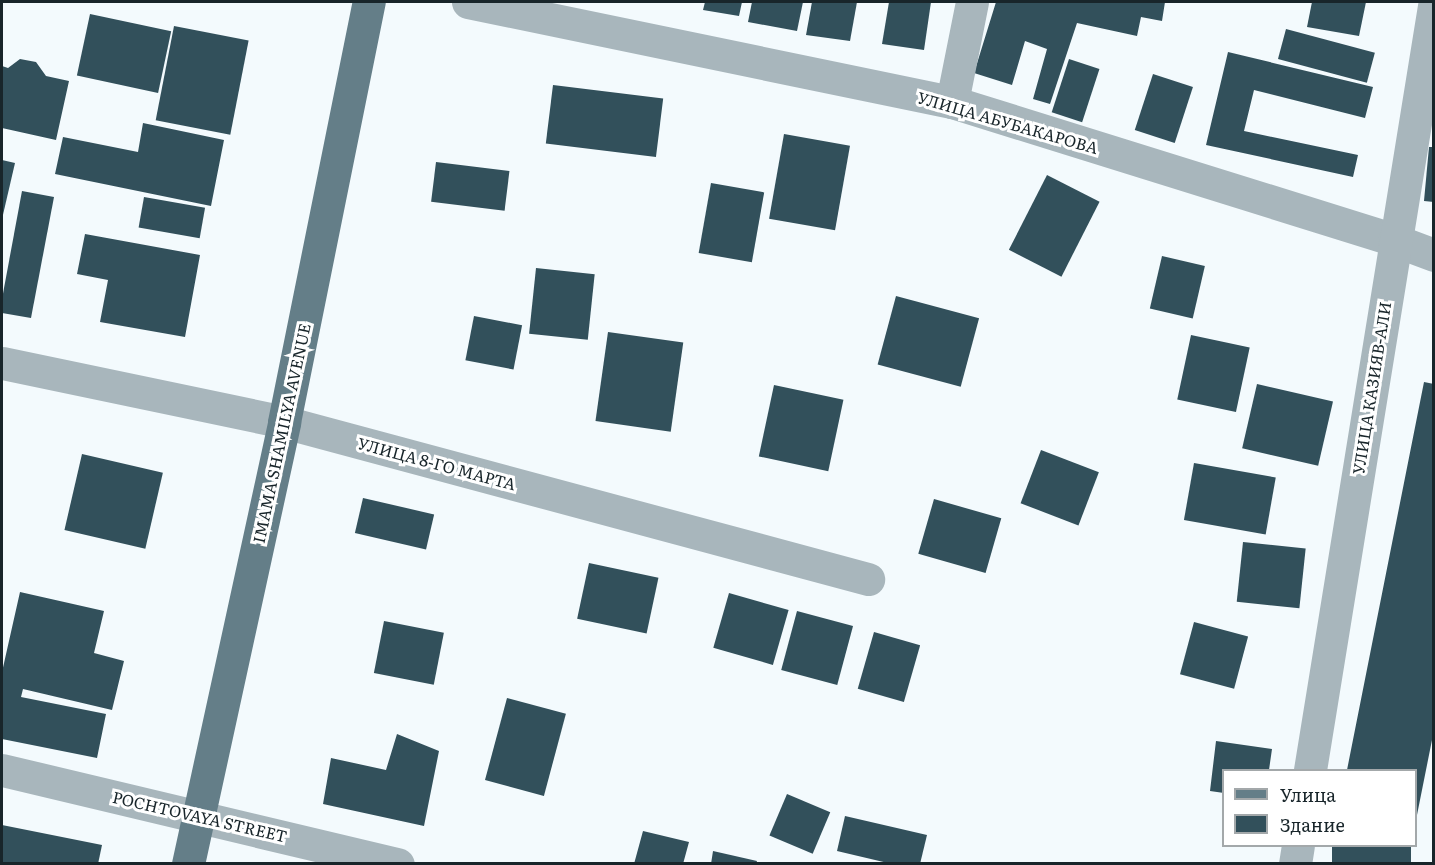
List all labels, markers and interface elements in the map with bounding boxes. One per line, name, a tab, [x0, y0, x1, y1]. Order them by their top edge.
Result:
street label: УЛИЦА АБУБАКАРОВА	[915, 87, 1101, 157]
street label: УЛИЦА КАЗИЯВ-АЛИ	[1348, 300, 1394, 476]
street label: IMAMA SHAMILYA AVENUE	[248, 321, 314, 545]
street label: УЛИЦА 8-ГО МАРТА	[356, 433, 518, 493]
legend	[1222, 769, 1417, 847]
text: Улица	[1280, 781, 1336, 808]
street label: POCHTOVAYA STREET	[111, 787, 289, 845]
text: Здание	[1280, 811, 1345, 838]

